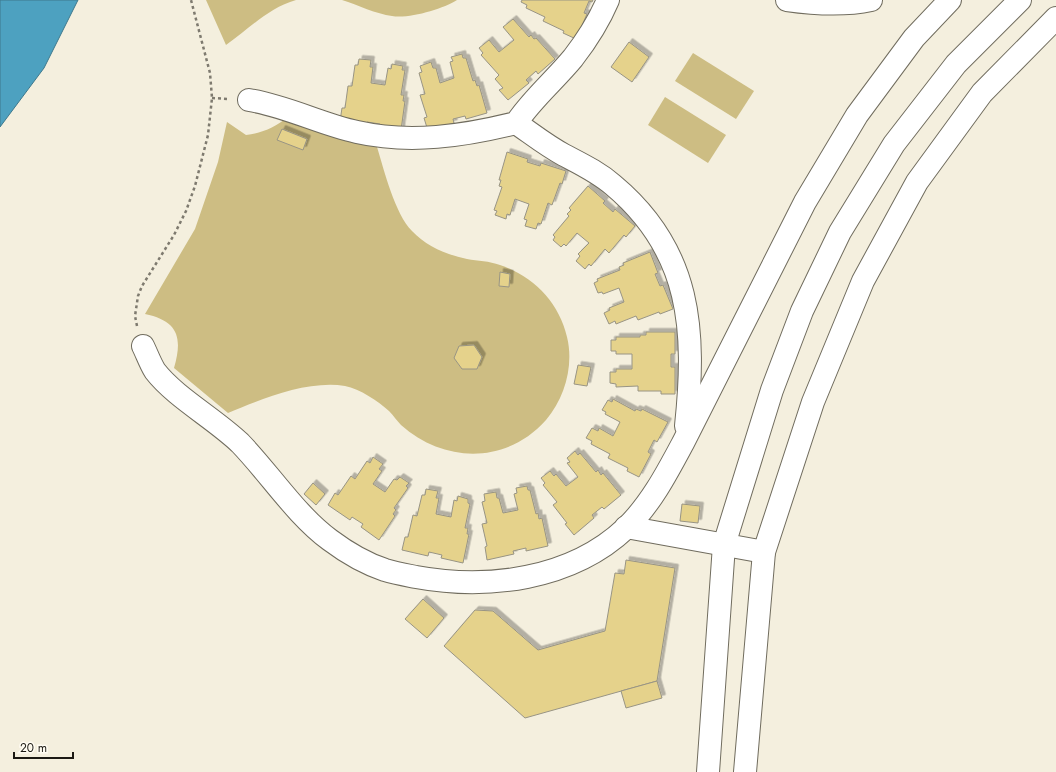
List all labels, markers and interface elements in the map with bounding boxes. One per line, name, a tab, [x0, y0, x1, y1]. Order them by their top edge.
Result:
scale bar	[14, 734, 73, 760]
text: 20 m	[20, 739, 47, 757]

